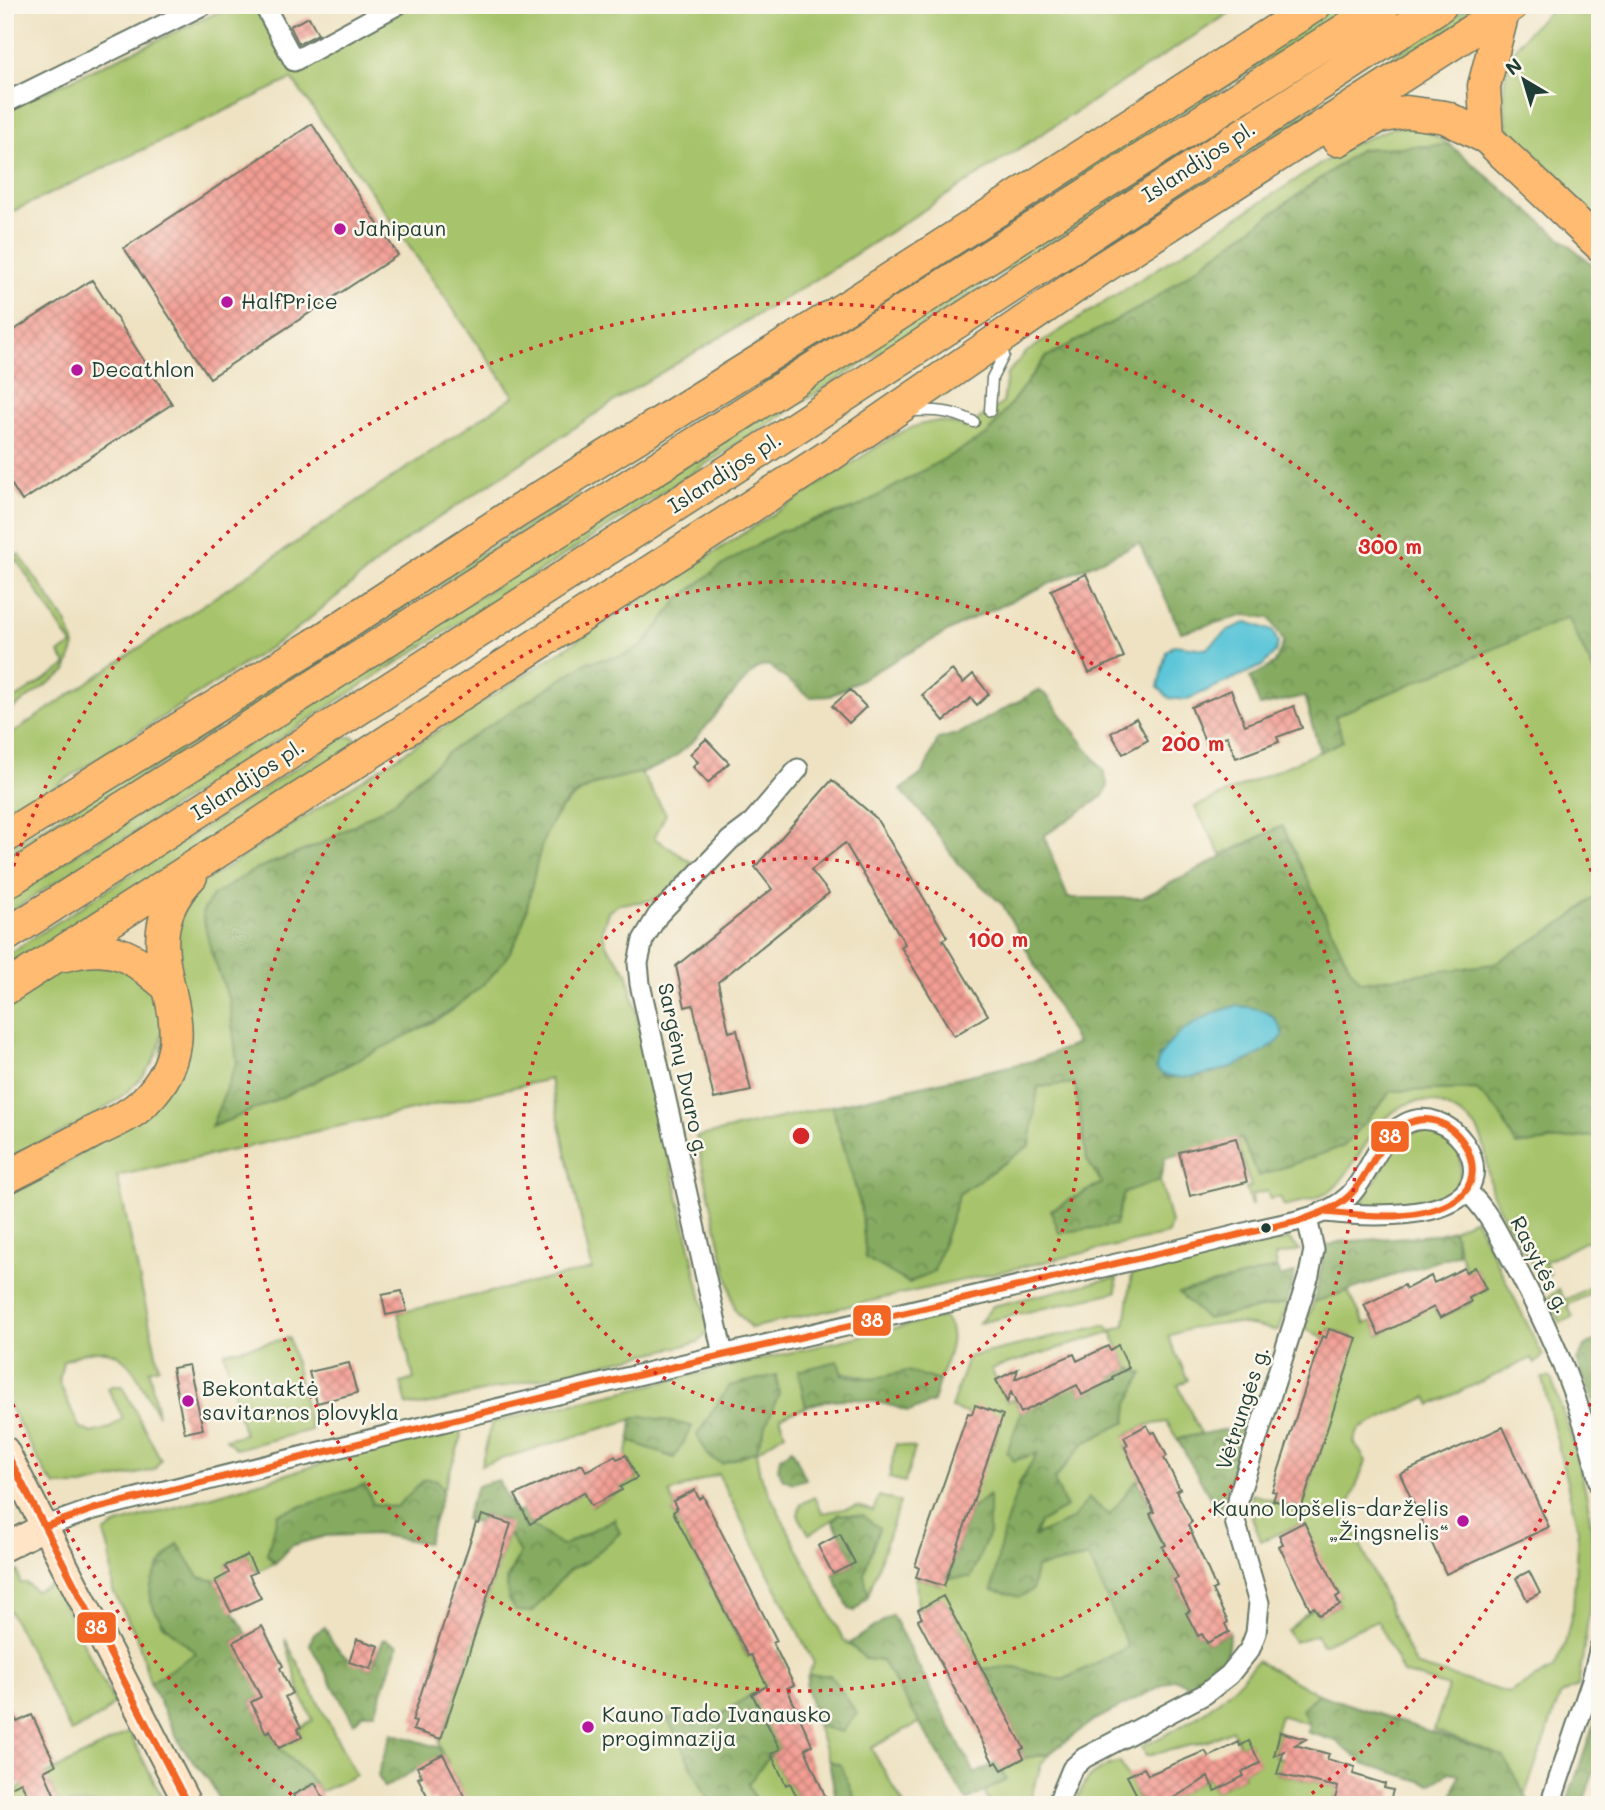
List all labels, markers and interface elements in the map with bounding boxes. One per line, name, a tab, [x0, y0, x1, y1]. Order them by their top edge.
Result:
north arrow	[1490, 46, 1560, 116]
text: N	[1500, 52, 1527, 80]
street label: Islandijos pl.	[1136, 114, 1260, 207]
place label: Jahipaun	[354, 214, 446, 241]
marker: Jahipaun	[332, 221, 348, 237]
place label: HalfPrice	[241, 287, 338, 314]
marker: HalfPrice	[219, 294, 235, 310]
place label: Decathlon	[91, 355, 194, 382]
marker: Decathlon	[69, 362, 85, 378]
street label: Islandijos pl.	[662, 425, 786, 518]
text: 300 m	[1358, 532, 1422, 559]
text: 200 m	[1162, 729, 1224, 756]
street label: Islandijos pl.	[185, 732, 309, 825]
text: 100 m	[968, 925, 1028, 952]
street label: Sargėnų Dvaro g.	[653, 980, 716, 1159]
line badge: 38	[1370, 1120, 1410, 1153]
text: 38	[1378, 1123, 1402, 1148]
centre of rings	[789, 1124, 813, 1148]
street label: Rasytės g.	[1505, 1211, 1577, 1318]
unlabelled marker	[1259, 1221, 1273, 1235]
line badge: 38	[852, 1304, 892, 1337]
text: 38	[860, 1307, 884, 1332]
street label: Vėtrungės g.	[1209, 1342, 1274, 1473]
place label: Bekontaktė savitarnos plovykla	[202, 1374, 399, 1425]
marker: Bekontaktė savitarnos plovykla	[180, 1393, 196, 1409]
place label: Kauno lopšelis-darželis „Žingsnelis“	[1212, 1494, 1449, 1545]
marker: Kauno lopšelis-darželis „Žingsnelis“	[1455, 1513, 1471, 1529]
line badge: 38	[76, 1611, 117, 1644]
text: 38	[84, 1614, 108, 1639]
place label: Kauno Tado Ivanausko progimnazija	[602, 1700, 831, 1751]
marker: Kauno Tado Ivanausko progimnazija	[580, 1719, 596, 1735]

